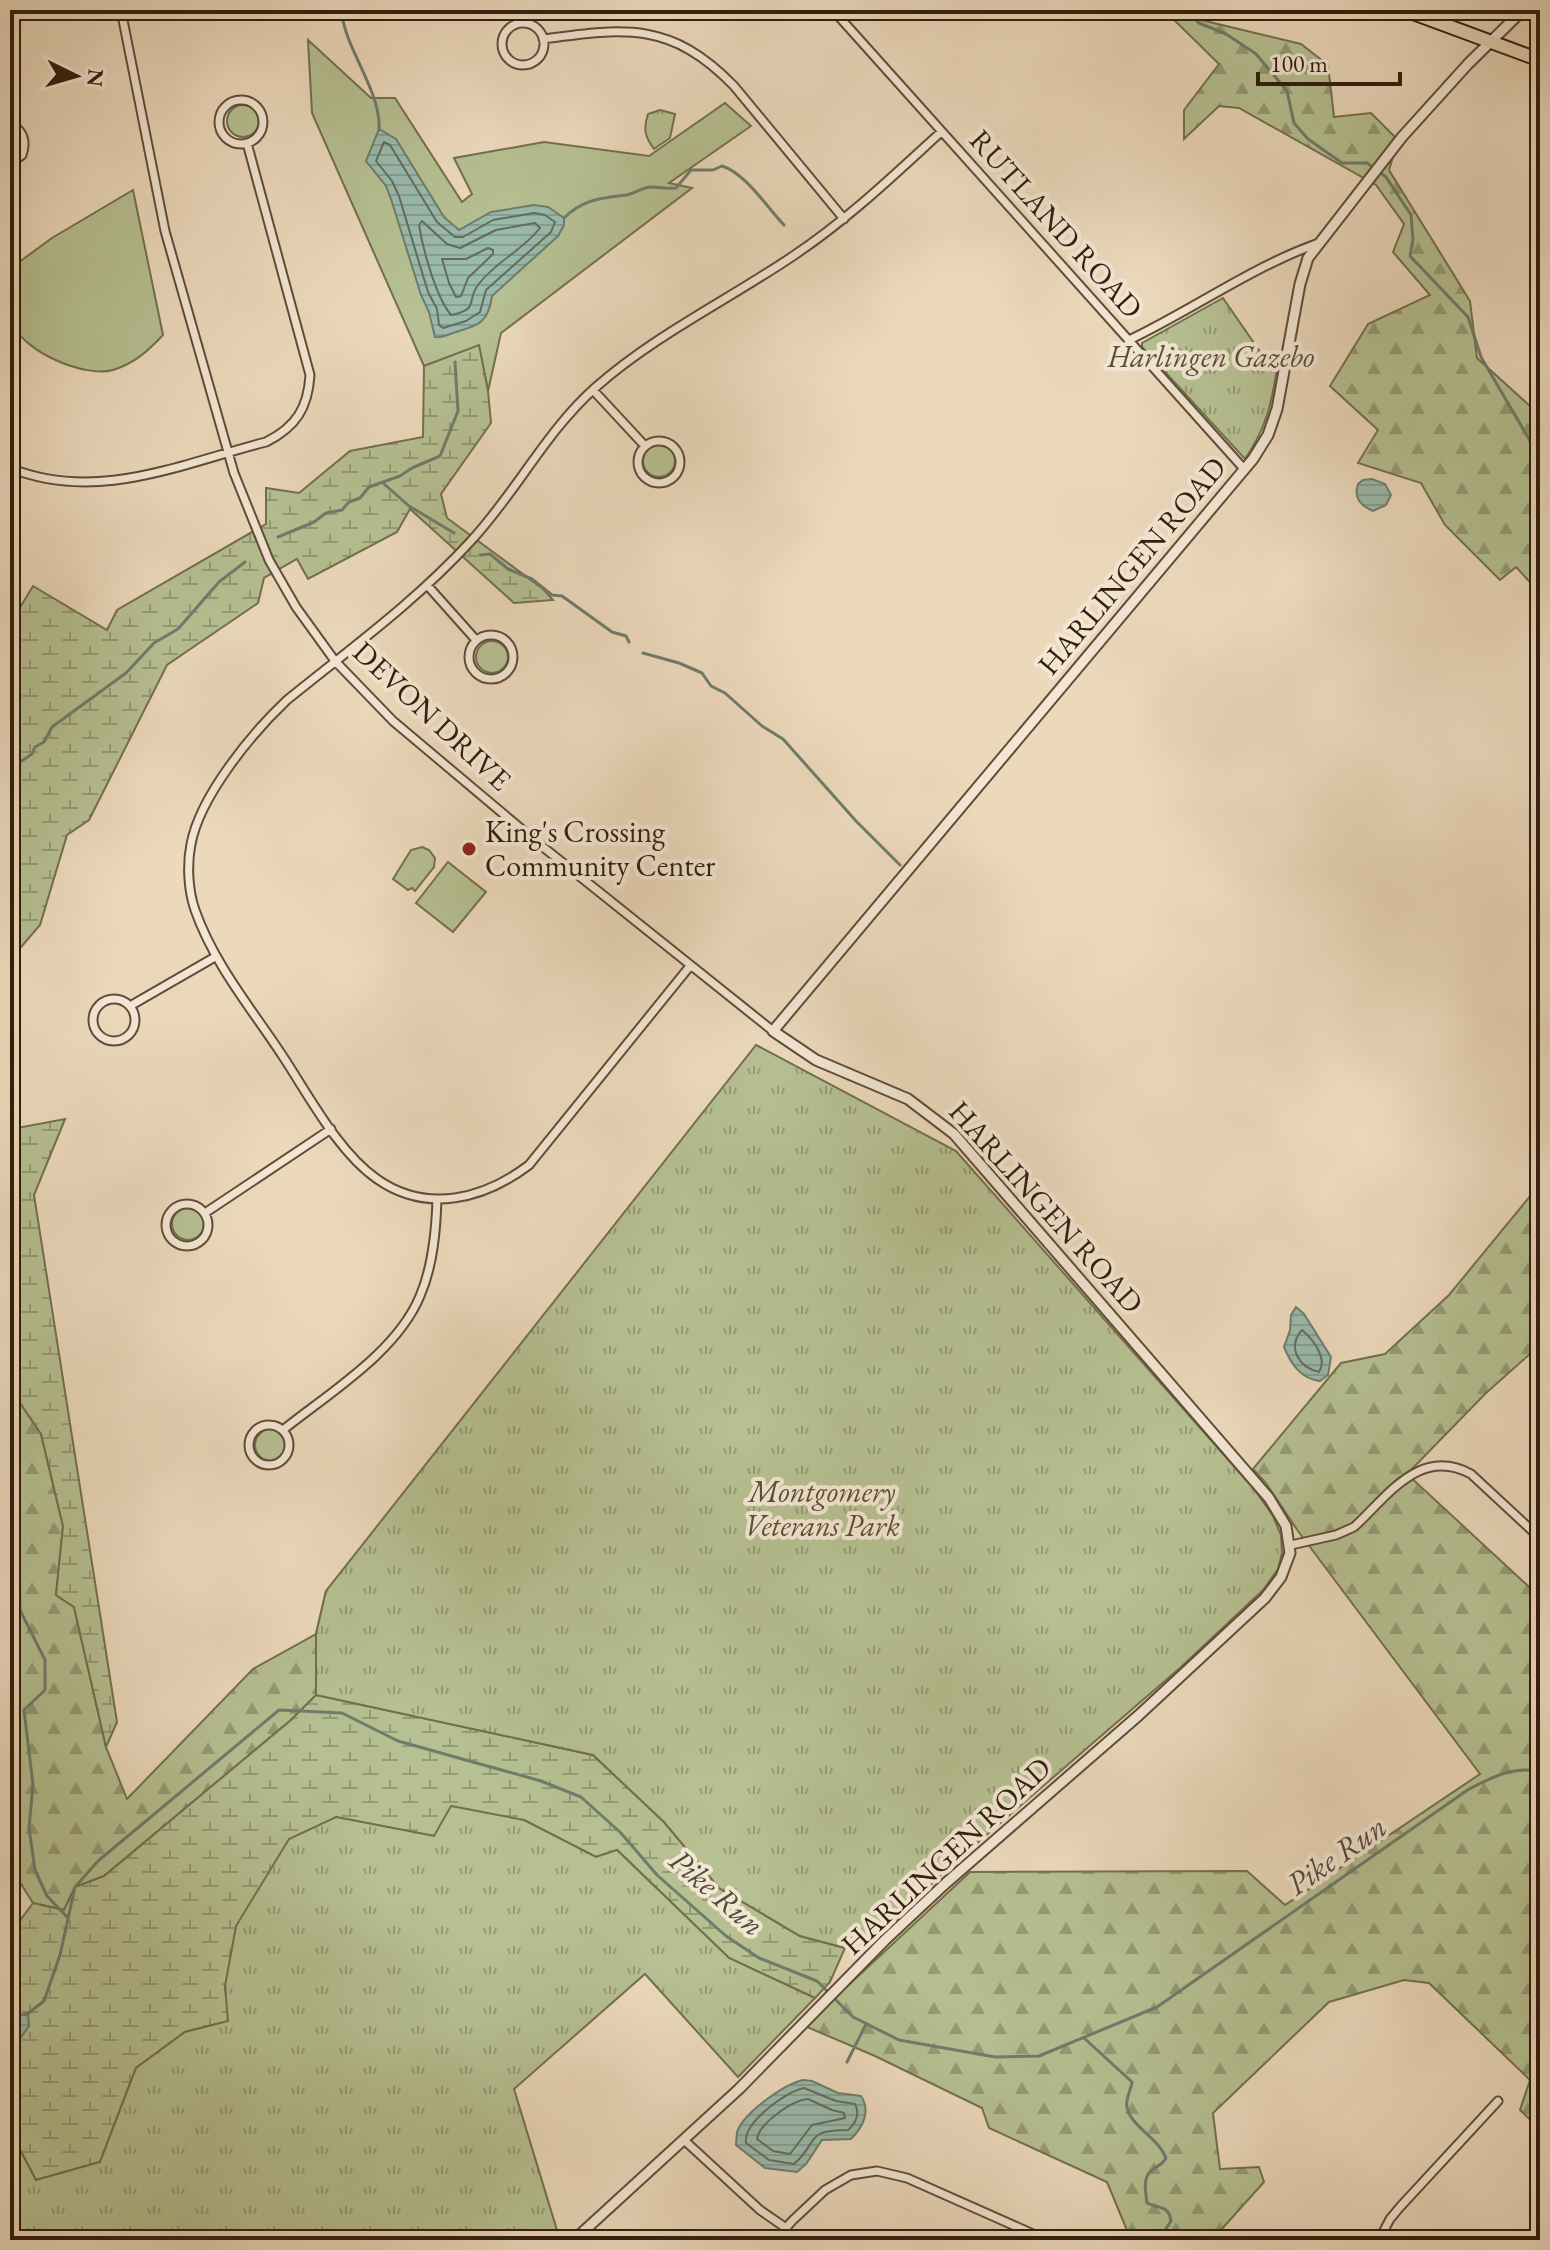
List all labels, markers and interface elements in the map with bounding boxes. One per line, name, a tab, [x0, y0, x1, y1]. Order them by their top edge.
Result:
north arrow	[36, 36, 116, 116]
scale bar	[1258, 36, 1400, 86]
text: 100 m	[1270, 48, 1328, 79]
text: N	[80, 68, 111, 88]
street label: RUTLAND ROAD	[961, 121, 1152, 326]
park label: Harlingen Gazebo	[1107, 337, 1314, 376]
street label: HARLINGEN ROAD	[1029, 448, 1234, 683]
street label: DEVON DRIVE	[345, 632, 520, 799]
place label: King's Crossing Community Center	[485, 812, 715, 885]
marker: King's Crossing Community Center	[460, 840, 478, 858]
street label: HARLINGEN ROAD	[940, 1092, 1152, 1321]
park label: Montgomery Veterans Park	[744, 1472, 900, 1545]
street label: HARLINGEN ROAD	[832, 1748, 1059, 1963]
water label: Pike Run	[1278, 1805, 1394, 1905]
water label: Pike Run	[660, 1839, 774, 1945]

